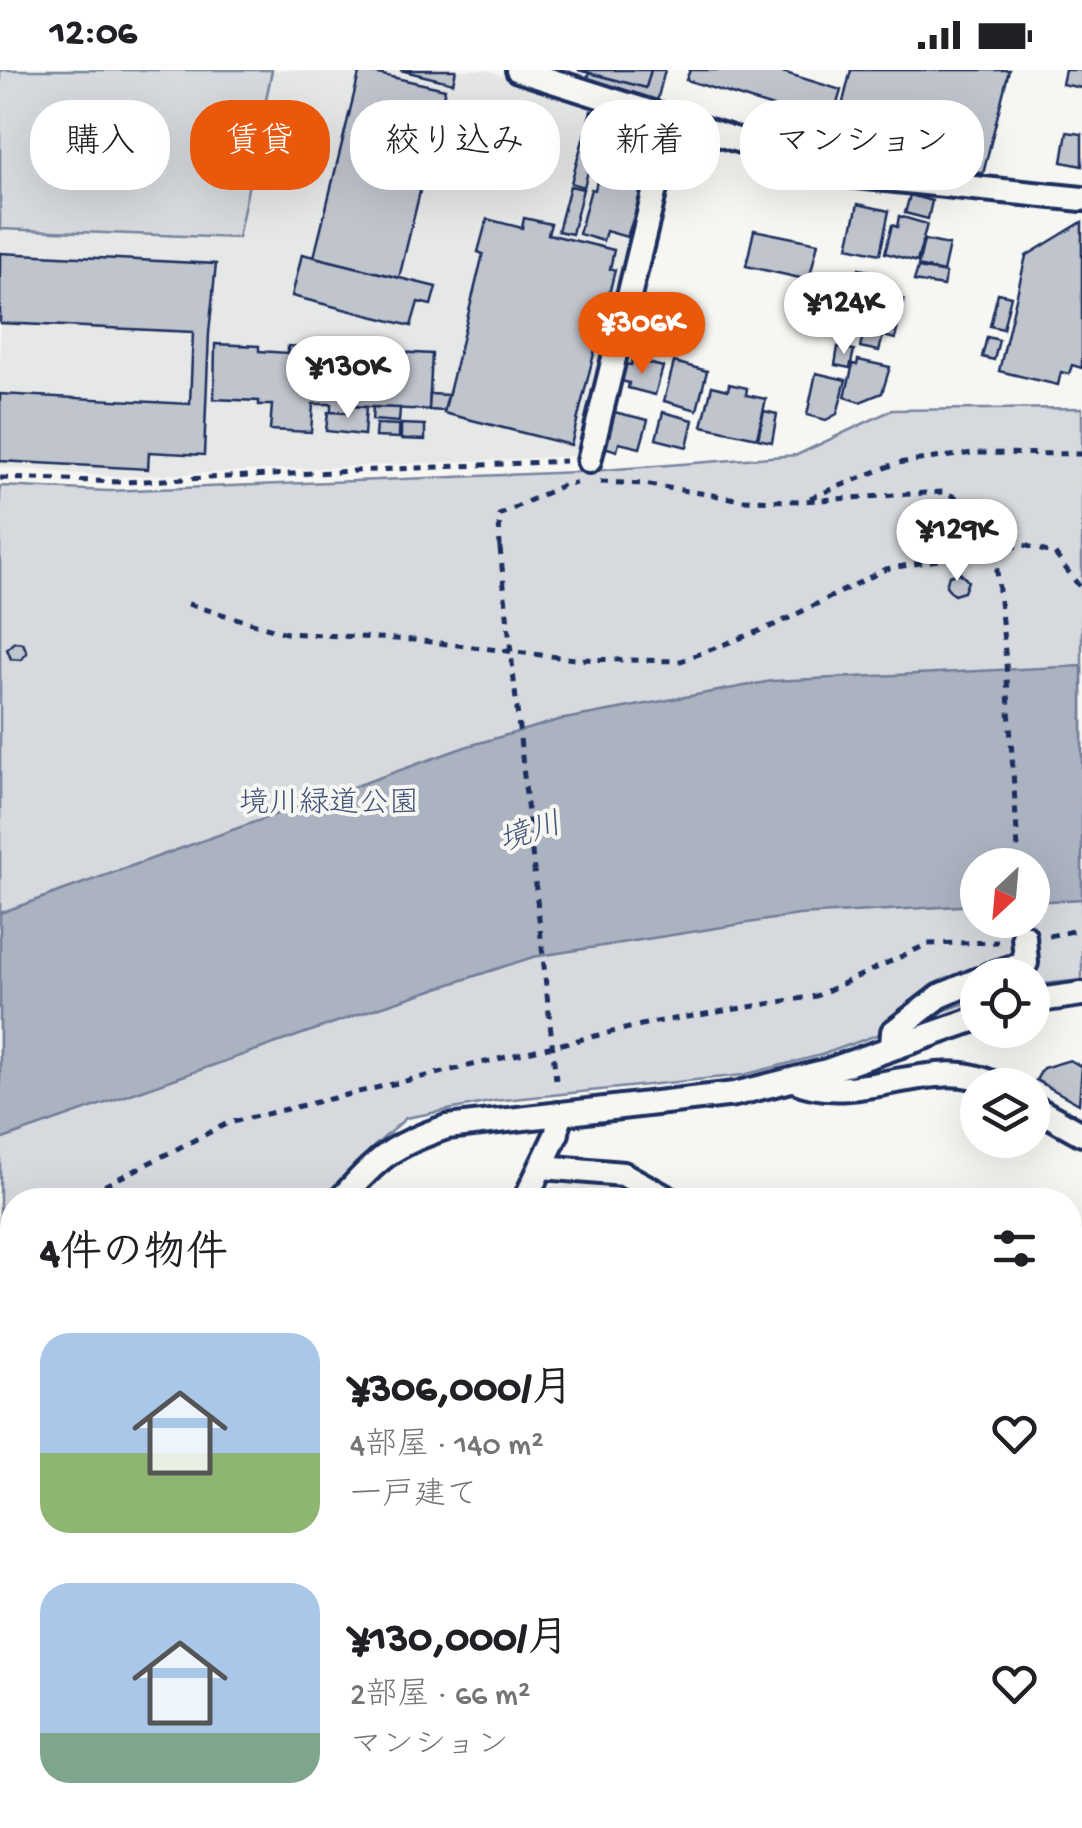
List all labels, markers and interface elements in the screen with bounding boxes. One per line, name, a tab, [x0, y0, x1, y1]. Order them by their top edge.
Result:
text: 12:06	[50, 13, 137, 57]
chip: 購入	[30, 100, 170, 190]
chip: 賃貸	[190, 100, 330, 190]
chip: 絞り込み	[350, 100, 560, 190]
chip: 新着	[580, 100, 720, 190]
chip: マンション	[740, 100, 984, 190]
pin: ¥124K	[774, 272, 914, 357]
text: ¥124K	[806, 285, 882, 323]
pin: ¥306K	[572, 292, 712, 377]
text: ¥306K	[600, 305, 684, 343]
pin: ¥130K	[278, 336, 418, 421]
text: ¥130K	[308, 349, 388, 387]
pin: ¥129K	[887, 499, 1027, 584]
text: ¥129K	[918, 512, 996, 550]
park label: 境川緑道公園	[239, 786, 419, 823]
water label: 境川	[494, 806, 567, 863]
north arrow	[960, 848, 1050, 938]
map controls	[960, 848, 1050, 1158]
button: locate	[960, 958, 1050, 1048]
button: layers	[960, 1068, 1050, 1158]
icon: filters	[987, 1221, 1042, 1276]
text: 4件の物件	[40, 1232, 228, 1281]
text: ¥306,000/月	[350, 1367, 573, 1416]
icon: home	[120, 1373, 240, 1493]
icon: heart	[987, 1406, 1042, 1461]
text: 4部屋 · 140 m²	[350, 1428, 544, 1466]
text: 一戸建て	[350, 1478, 478, 1516]
text: ¥130,000/月	[350, 1617, 569, 1666]
icon: home	[120, 1623, 240, 1743]
icon: heart	[987, 1656, 1042, 1711]
text: 2部屋 · 66 m²	[350, 1678, 530, 1716]
text: マンション	[350, 1728, 509, 1766]

